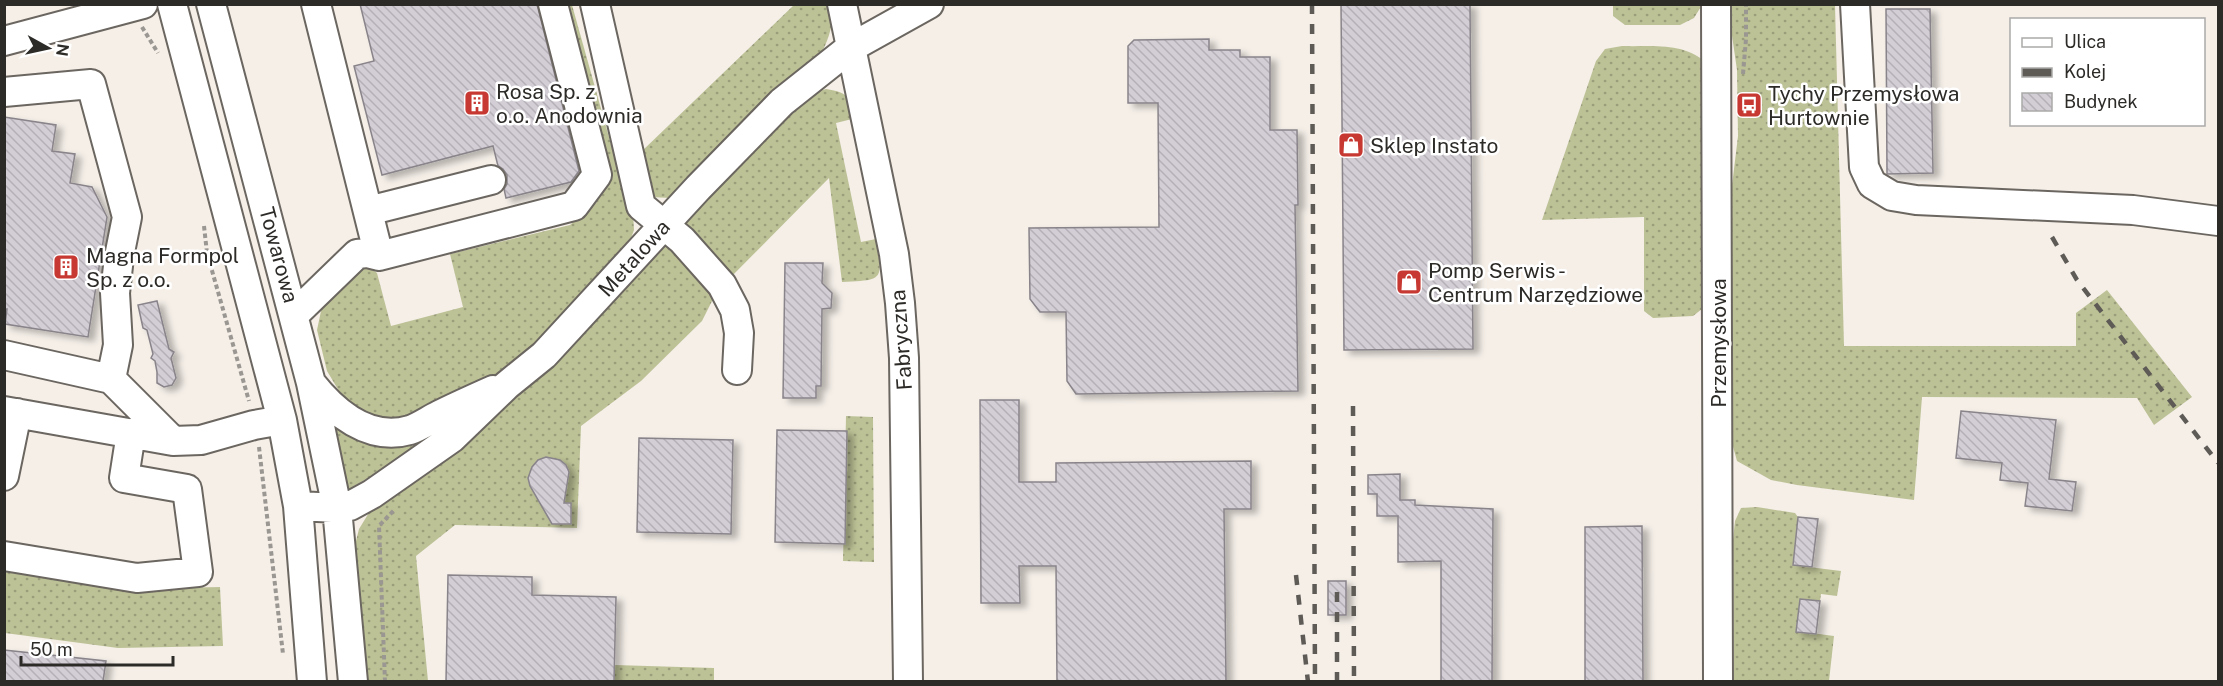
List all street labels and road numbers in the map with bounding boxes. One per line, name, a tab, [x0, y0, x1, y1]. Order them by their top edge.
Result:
street label: Towarowa	[254, 204, 304, 306]
street label: Metalowa	[593, 214, 675, 302]
street label: Przemysłowa	[1706, 278, 1731, 408]
street label: Fabryczna	[885, 289, 917, 391]

